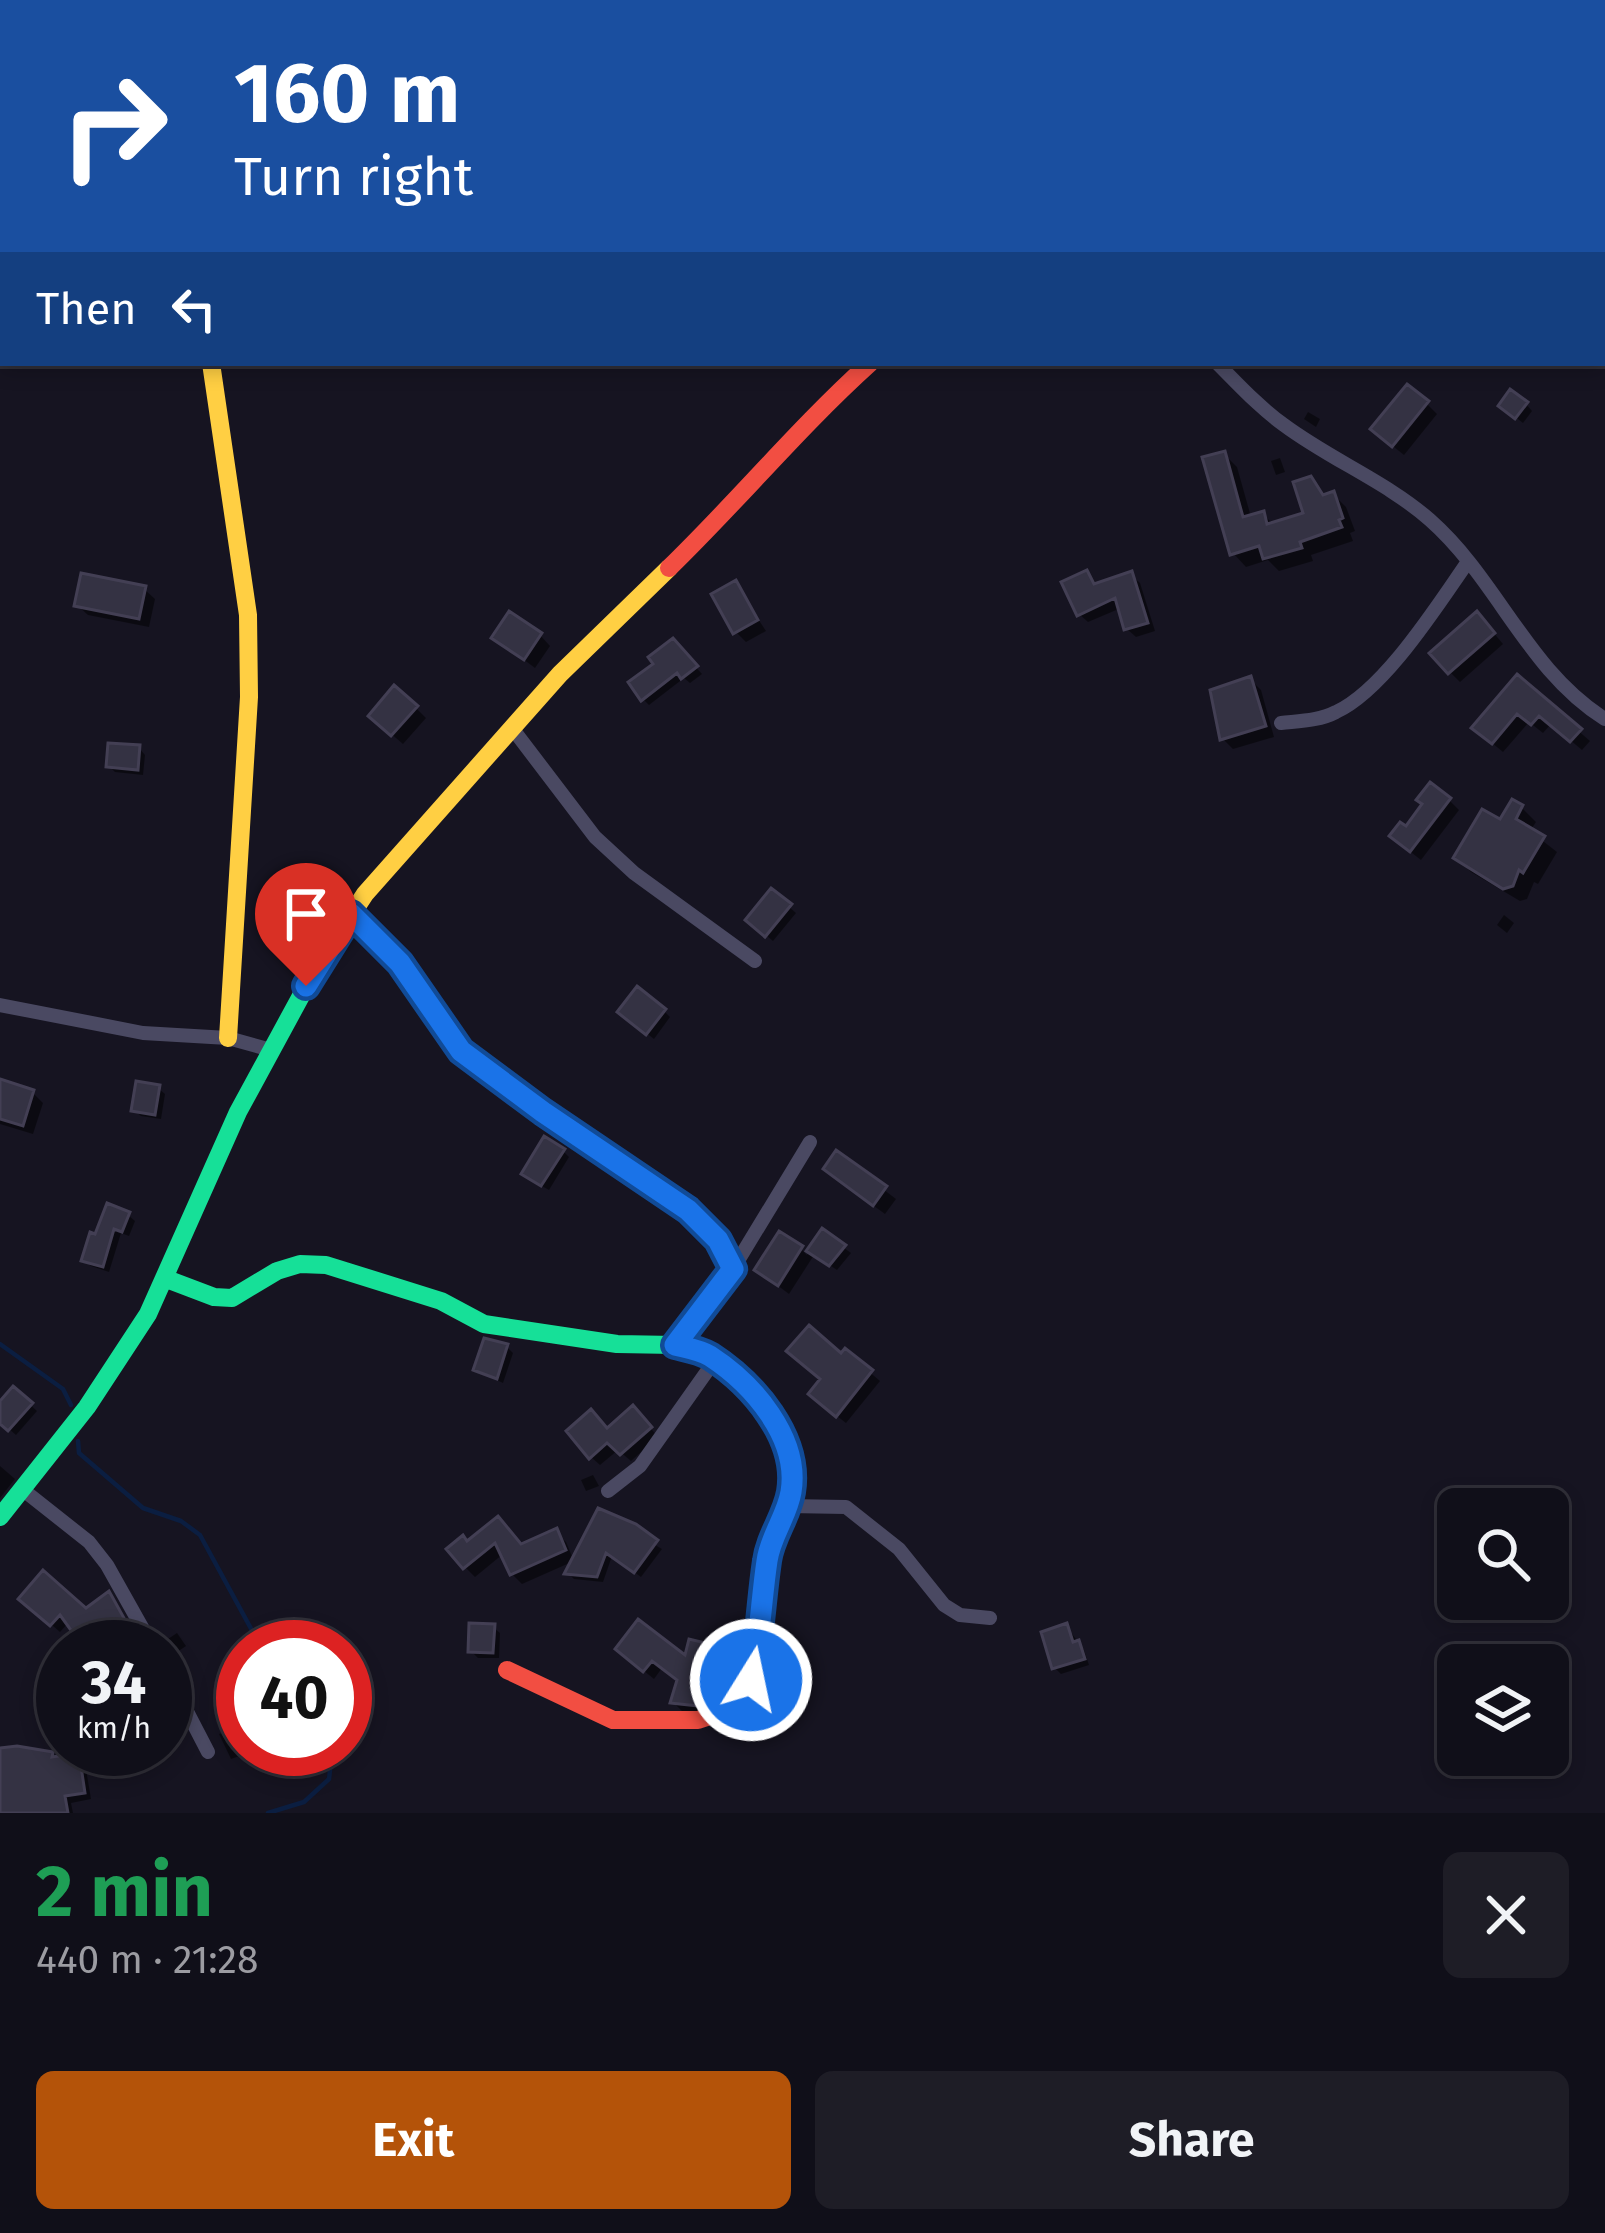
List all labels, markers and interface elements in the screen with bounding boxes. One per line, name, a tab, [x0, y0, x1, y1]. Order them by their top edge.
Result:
text: 160 m	[234, 43, 460, 144]
icon: right	[36, 48, 192, 204]
text: Turn right	[234, 145, 473, 209]
icon: left	[161, 276, 227, 342]
text: Then	[36, 282, 137, 336]
pin	[255, 863, 357, 986]
icon: arrive	[273, 881, 339, 947]
map controls	[1437, 1488, 1569, 1776]
button: search	[1437, 1488, 1569, 1620]
position arrow	[688, 1617, 814, 1743]
speed limit sign: 40	[216, 1620, 372, 1776]
button: layers	[1437, 1644, 1569, 1776]
text: 34	[82, 1647, 146, 1719]
text: km/h	[77, 1710, 151, 1746]
text: 2 min	[36, 1849, 213, 1935]
button: close	[1443, 1852, 1569, 1978]
text: 440 m · 21:28	[36, 1937, 258, 1983]
button: Exit	[36, 2071, 791, 2209]
button: Share	[815, 2071, 1569, 2209]

